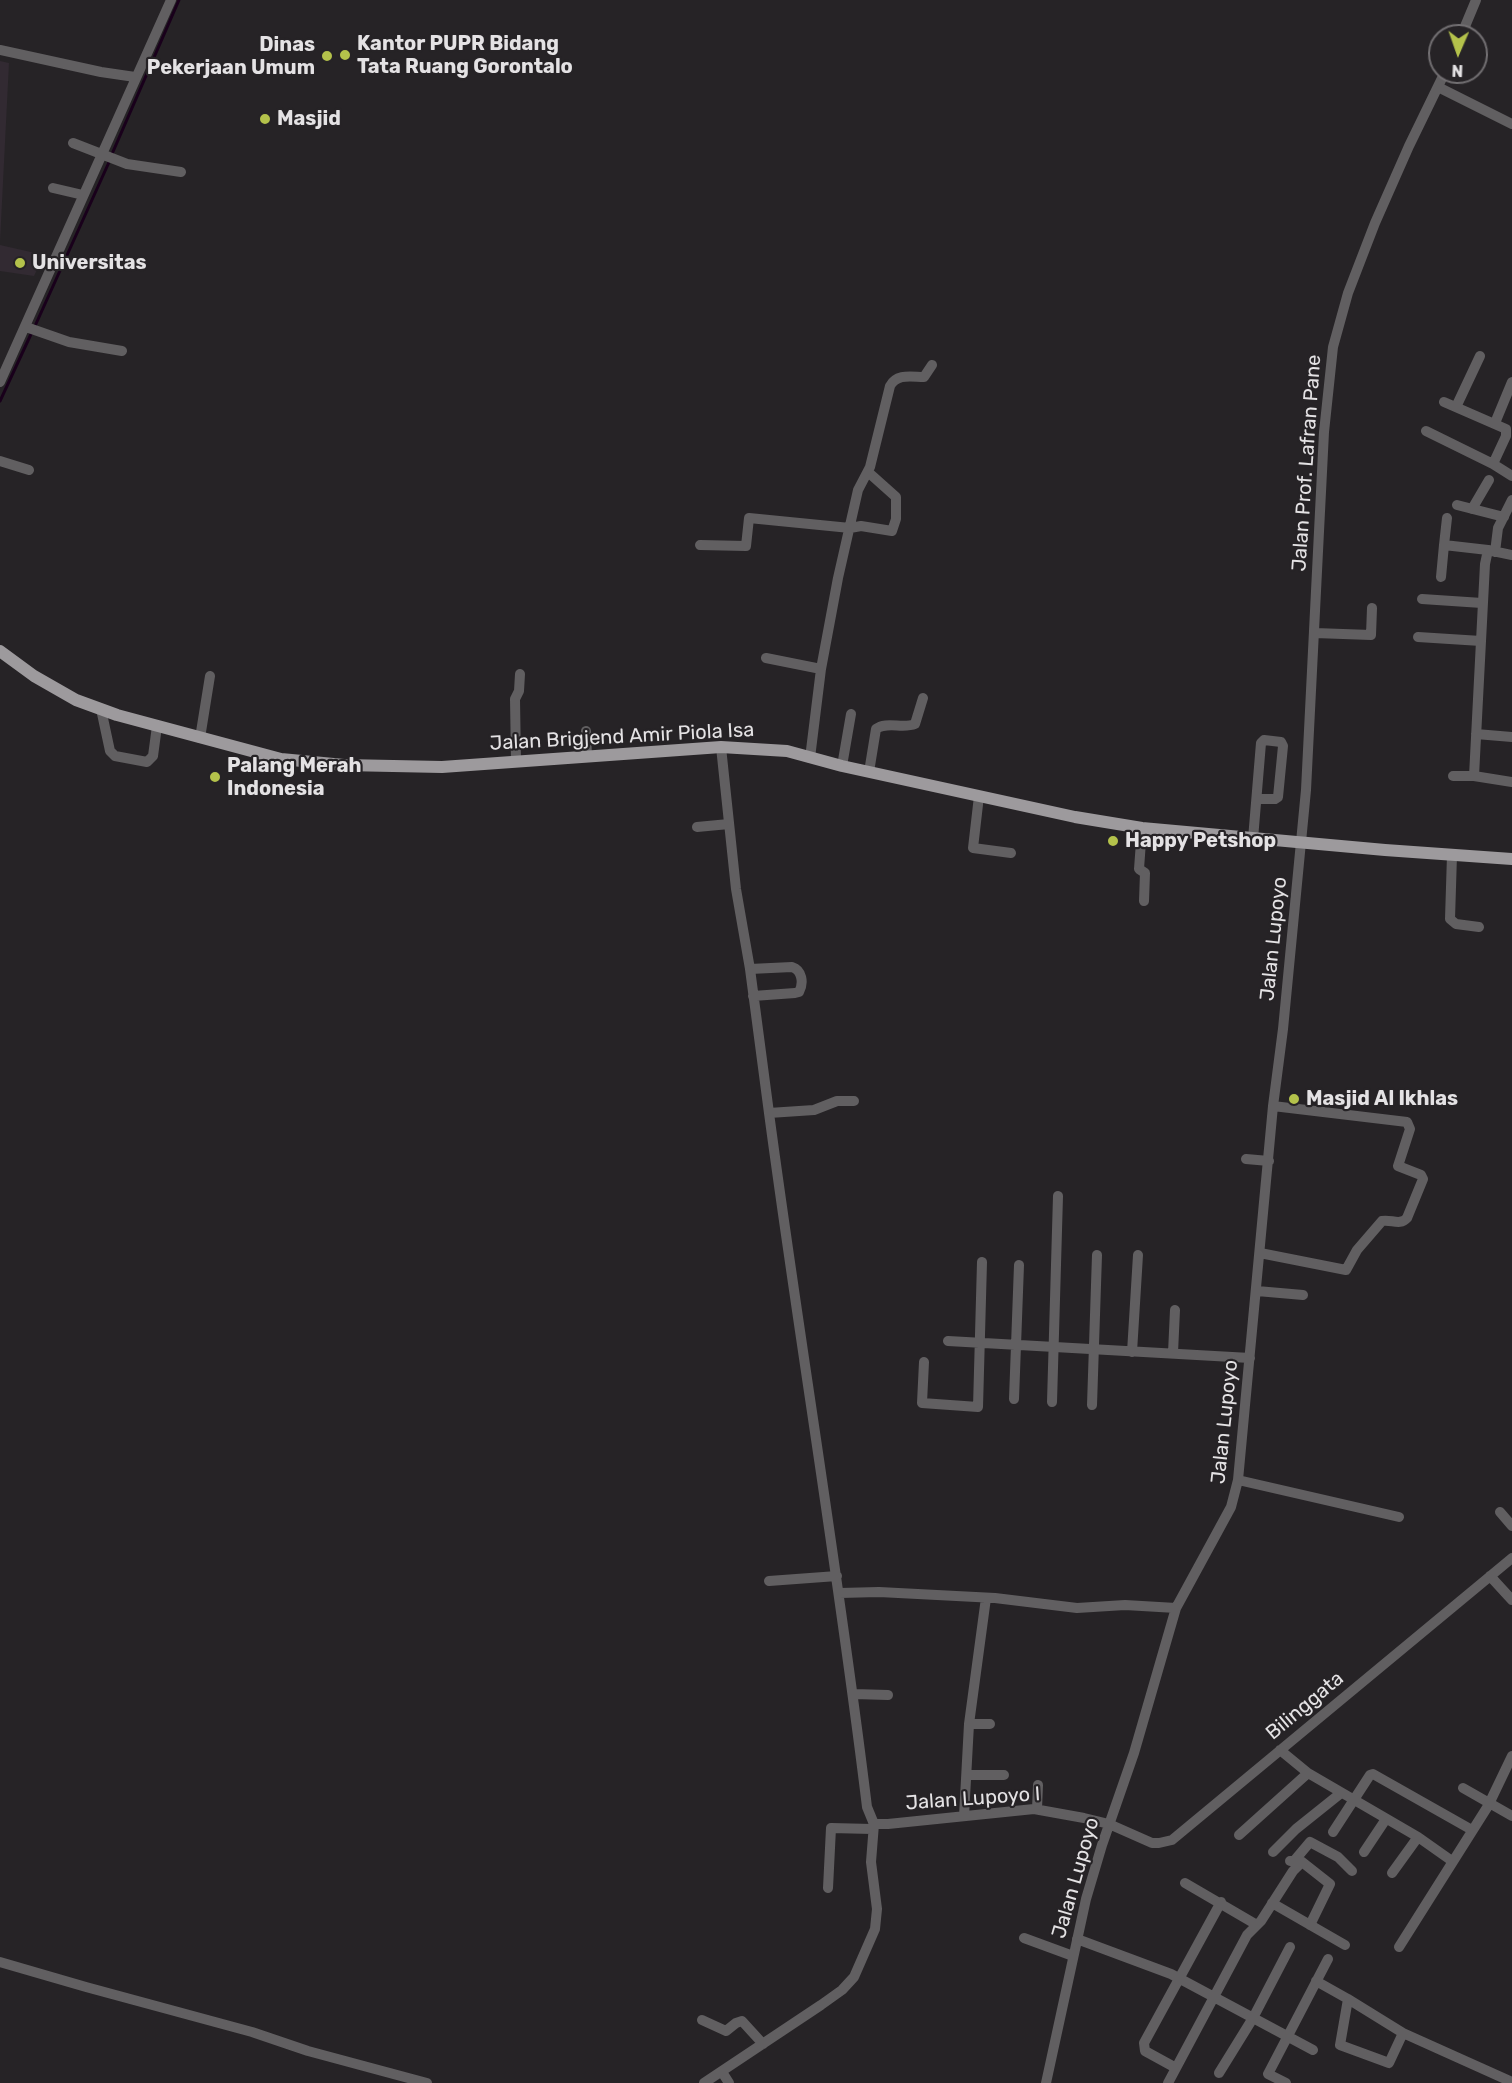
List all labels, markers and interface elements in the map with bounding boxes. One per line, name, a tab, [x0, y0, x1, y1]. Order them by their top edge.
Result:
north arrow	[1428, 24, 1488, 84]
place label: Kantor PUPR Bidang Tata Ruang Gorontalo	[357, 32, 573, 79]
place label: Dinas Pekerjaan Umum	[147, 33, 315, 80]
marker: Kantor PUPR Bidang Tata Ruang Gorontalo	[338, 48, 352, 62]
marker: Dinas Pekerjaan Umum	[320, 49, 334, 63]
text: N	[1451, 61, 1464, 80]
place label: Masjid	[277, 107, 341, 131]
marker: Masjid	[258, 112, 272, 126]
place label: Universitas	[32, 251, 147, 275]
marker: Universitas	[13, 256, 27, 270]
street label: Jalan Prof. Lafran Pane	[1287, 354, 1327, 572]
street label: Jalan Brigjend Amir Piola Isa	[489, 718, 755, 756]
place label: Palang Merah Indonesia	[227, 754, 362, 801]
marker: Palang Merah Indonesia	[208, 770, 222, 784]
place label: Happy Petshop	[1125, 829, 1276, 853]
marker: Happy Petshop	[1106, 834, 1120, 848]
street label: Jalan Lupoyo	[1256, 876, 1292, 1002]
place label: Masjid Al Ikhlas	[1306, 1087, 1458, 1111]
marker: Masjid Al Ikhlas	[1287, 1092, 1301, 1106]
street label: Jalan Lupoyo	[1207, 1359, 1243, 1485]
street label: Bilinggata	[1261, 1667, 1349, 1745]
street label: Jalan Lupoyo I	[905, 1782, 1041, 1816]
street label: Jalan Lupoyo	[1047, 1815, 1105, 1941]

